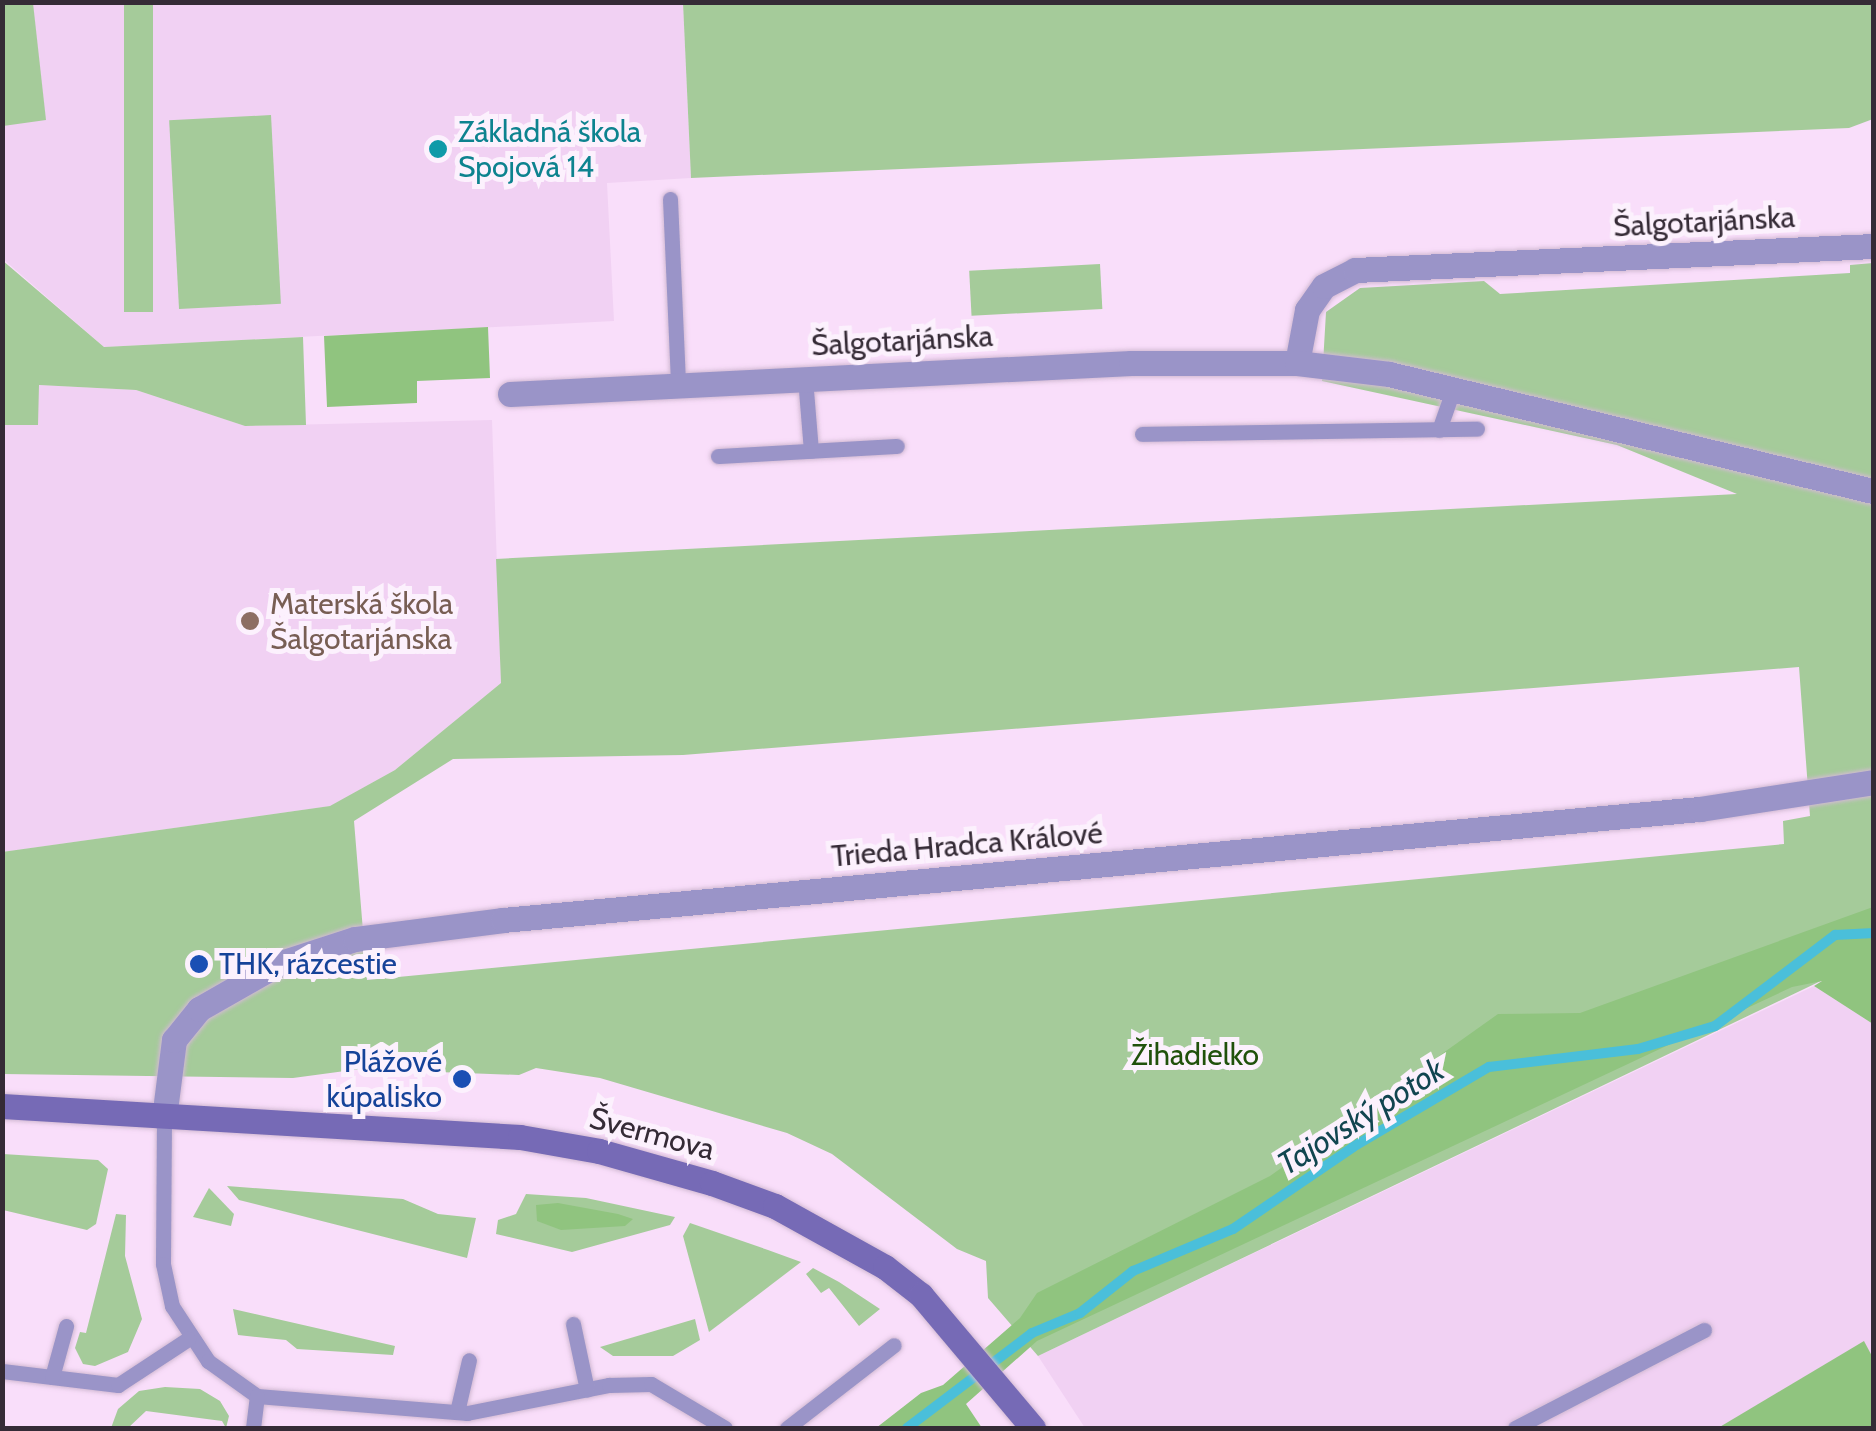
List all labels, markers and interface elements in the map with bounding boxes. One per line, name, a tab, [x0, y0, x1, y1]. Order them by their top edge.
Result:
place label: Základná škola Spojová 14	[458, 114, 641, 184]
marker: Základná škola Spojová 14	[427, 138, 449, 160]
street label: Šalgotarjánska	[1612, 199, 1796, 245]
street label: Šalgotarjánska	[810, 318, 994, 364]
place label: Materská škola Šalgotarjánska	[270, 586, 453, 656]
marker: Materská škola Šalgotarjánska	[239, 610, 261, 632]
street label: Trieda Hradca Králové	[830, 815, 1104, 875]
place label: THK, rázcestie	[219, 946, 397, 982]
marker: THK, rázcestie	[188, 953, 210, 975]
park label: Žihadielko	[1131, 1037, 1259, 1073]
place label: Plážové kúpalisko	[327, 1044, 442, 1114]
water label: Tajovský potok	[1271, 1051, 1451, 1183]
marker: Plážové kúpalisko	[451, 1068, 473, 1090]
street label: Švermova	[586, 1100, 718, 1168]

